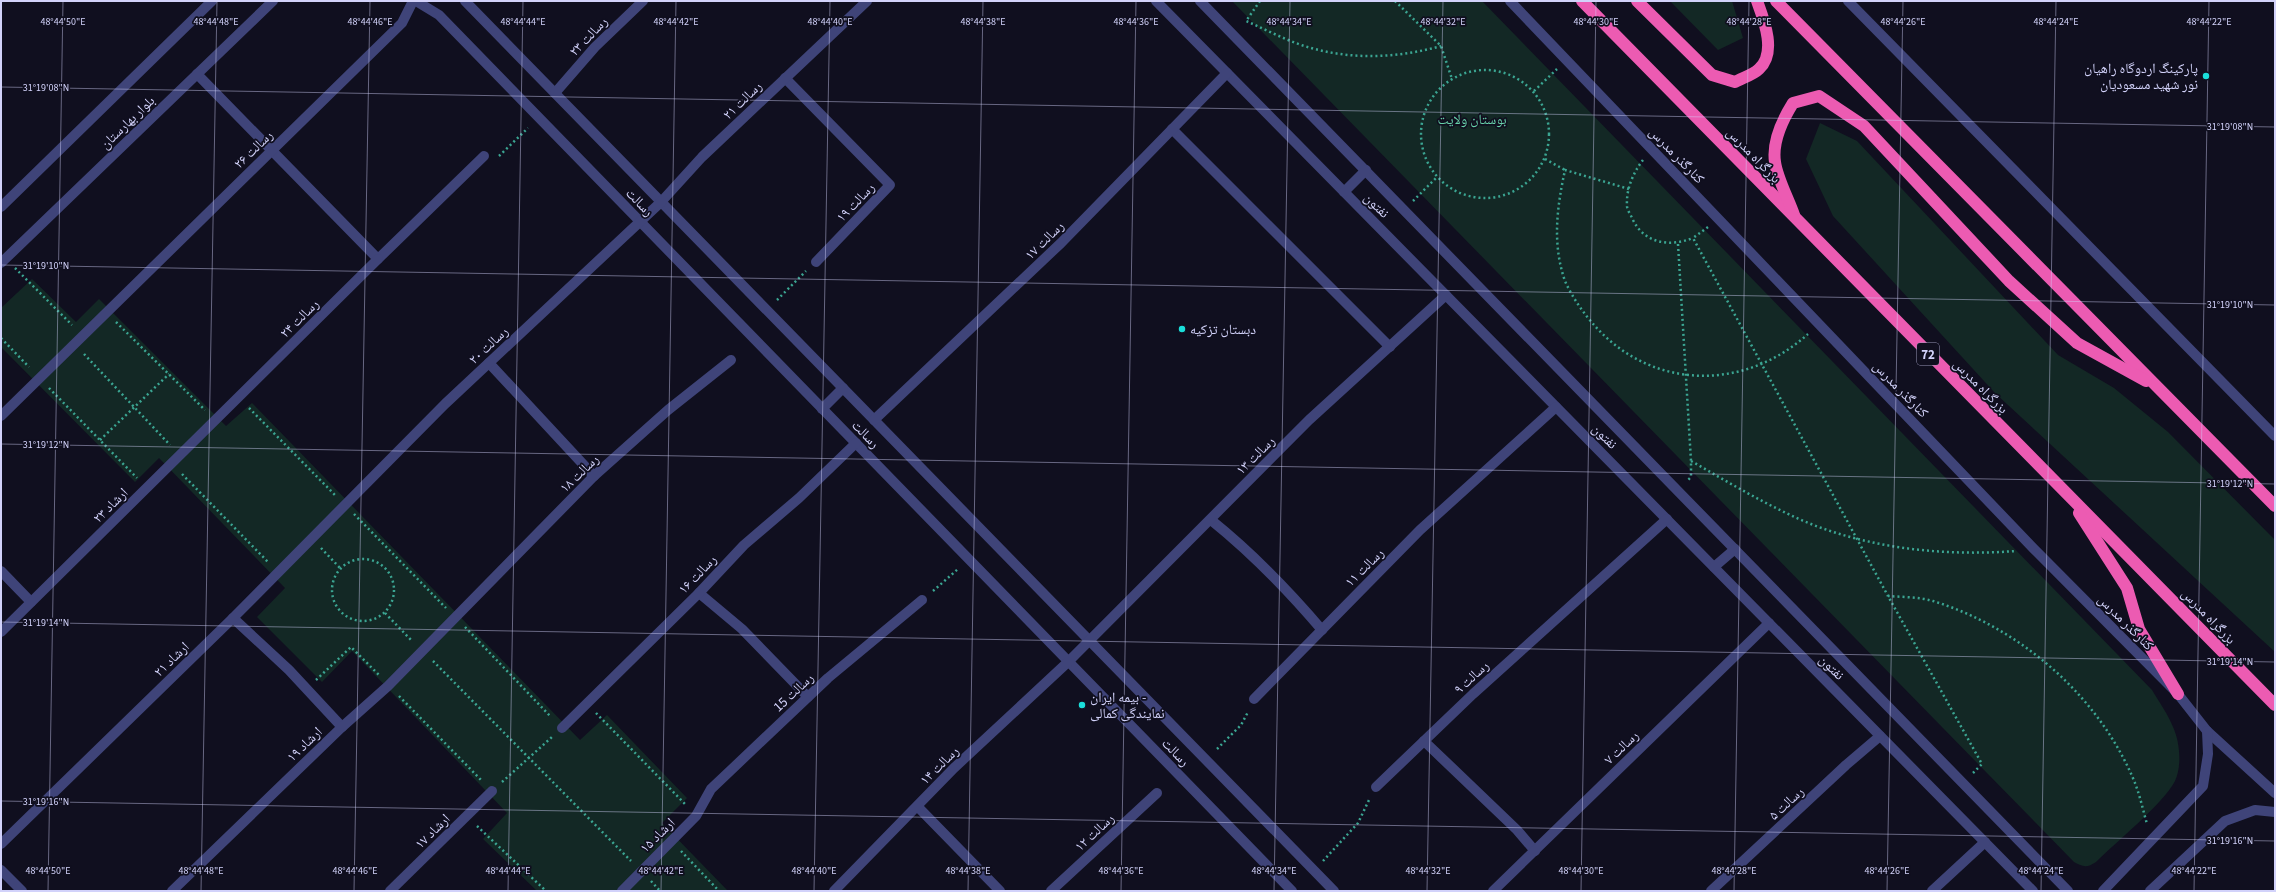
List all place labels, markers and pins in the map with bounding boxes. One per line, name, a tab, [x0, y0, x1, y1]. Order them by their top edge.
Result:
place label: پارکینگ اردوگاه راهیان نور شهید مسعودیان	[2084, 59, 2198, 95]
marker: پارکینگ اردوگاه راهیان نور شهید مسعودیان	[2201, 71, 2211, 81]
place label: دبستان تزکیه	[1190, 320, 1256, 340]
marker: دبستان تزکیه	[1177, 324, 1187, 334]
place label: بیمه ایران - نمایندگى کمالى	[1090, 688, 1165, 724]
marker: بیمه ایران - نمایندگى کمالى	[1077, 700, 1087, 710]

